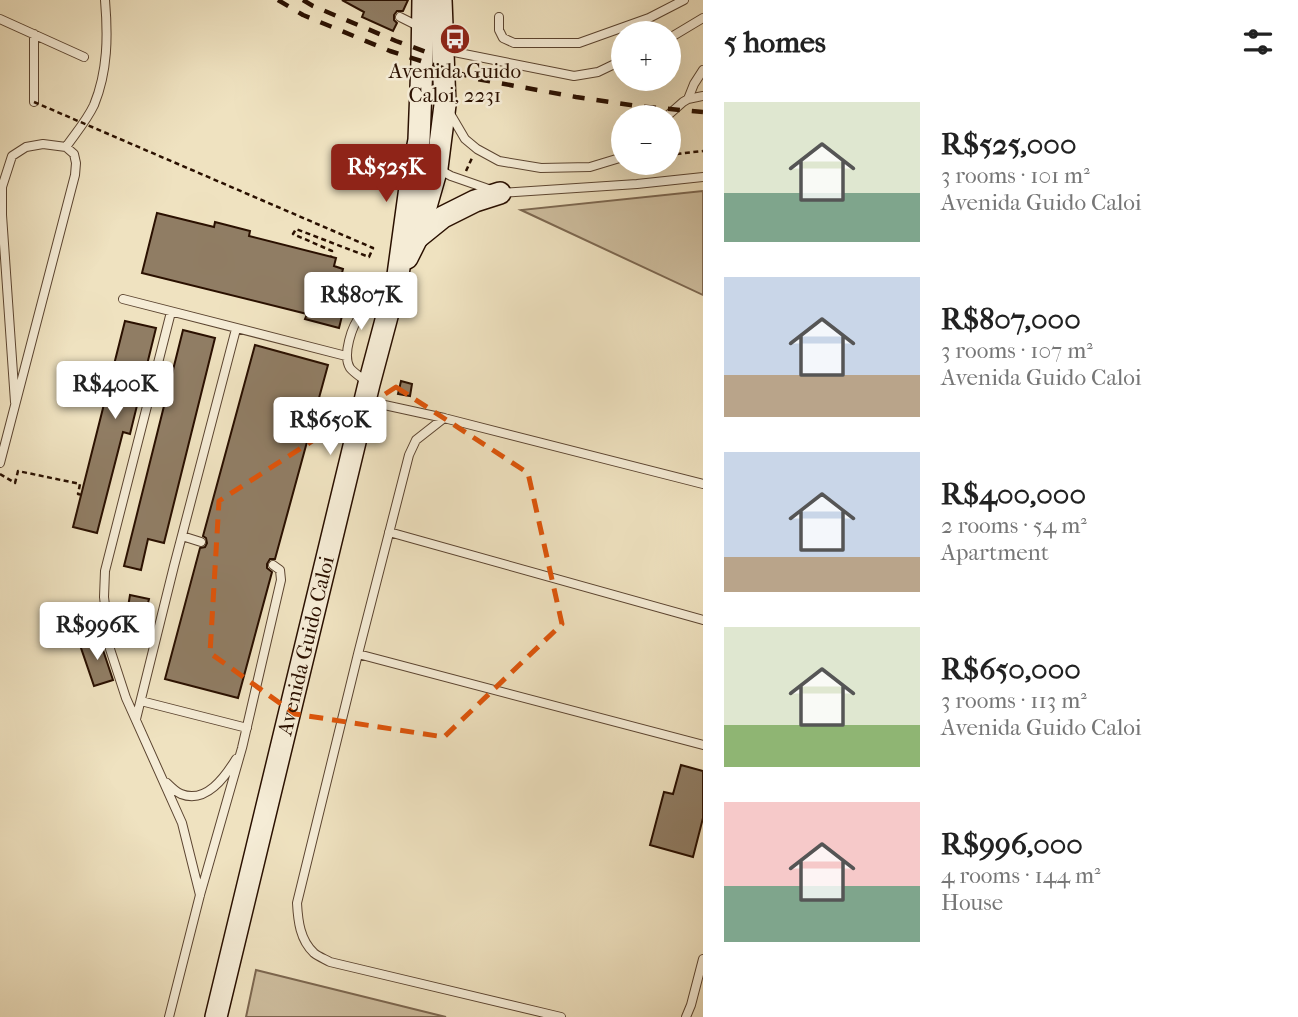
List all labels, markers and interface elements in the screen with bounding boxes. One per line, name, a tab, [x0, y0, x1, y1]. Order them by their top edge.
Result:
map controls	[611, 21, 681, 175]
button: +	[611, 21, 681, 91]
bus stop icon: Avenida Guido Caloi, 2231	[438, 22, 472, 56]
icon: filters	[1239, 23, 1277, 61]
text: 5 homes	[724, 25, 826, 60]
place label: Avenida Guido Caloi, 2231	[388, 59, 521, 107]
button: −	[611, 105, 681, 175]
text: R$525,000	[941, 127, 1076, 162]
icon: home	[780, 130, 864, 214]
pin: R$525K	[329, 144, 443, 204]
text: R$525K	[347, 153, 425, 180]
text: 3 rooms · 101 m²	[941, 162, 1090, 189]
text: Avenida Guido Caloi	[941, 189, 1142, 216]
pin: R$807K	[304, 272, 418, 332]
text: R$807K	[320, 281, 402, 308]
text: R$807,000	[941, 302, 1081, 337]
icon: home	[780, 305, 864, 389]
text: 3 rooms · 107 m²	[941, 337, 1093, 364]
pin: R$400K	[58, 362, 172, 421]
text: Avenida Guido Caloi	[941, 364, 1142, 391]
text: R$400K	[72, 370, 158, 397]
pin: R$650K	[273, 398, 387, 457]
text: R$650K	[289, 406, 371, 433]
text: R$400,000	[941, 477, 1086, 512]
icon: home	[780, 480, 864, 564]
text: 2 rooms · 54 m²	[941, 512, 1087, 539]
text: Apartment	[941, 539, 1049, 566]
street label: Avenida Guido Caloi	[272, 554, 339, 739]
pin: R$996K	[40, 602, 154, 662]
text: R$996K	[56, 611, 138, 638]
text: R$650,000	[941, 652, 1081, 687]
icon: home	[780, 655, 864, 739]
text: 3 rooms · 113 m²	[941, 687, 1087, 714]
text: Avenida Guido Caloi	[941, 714, 1142, 741]
text: R$996,000	[941, 827, 1083, 862]
icon: home	[780, 830, 864, 914]
text: 4 rooms · 144 m²	[941, 862, 1101, 889]
text: House	[941, 889, 1003, 916]

